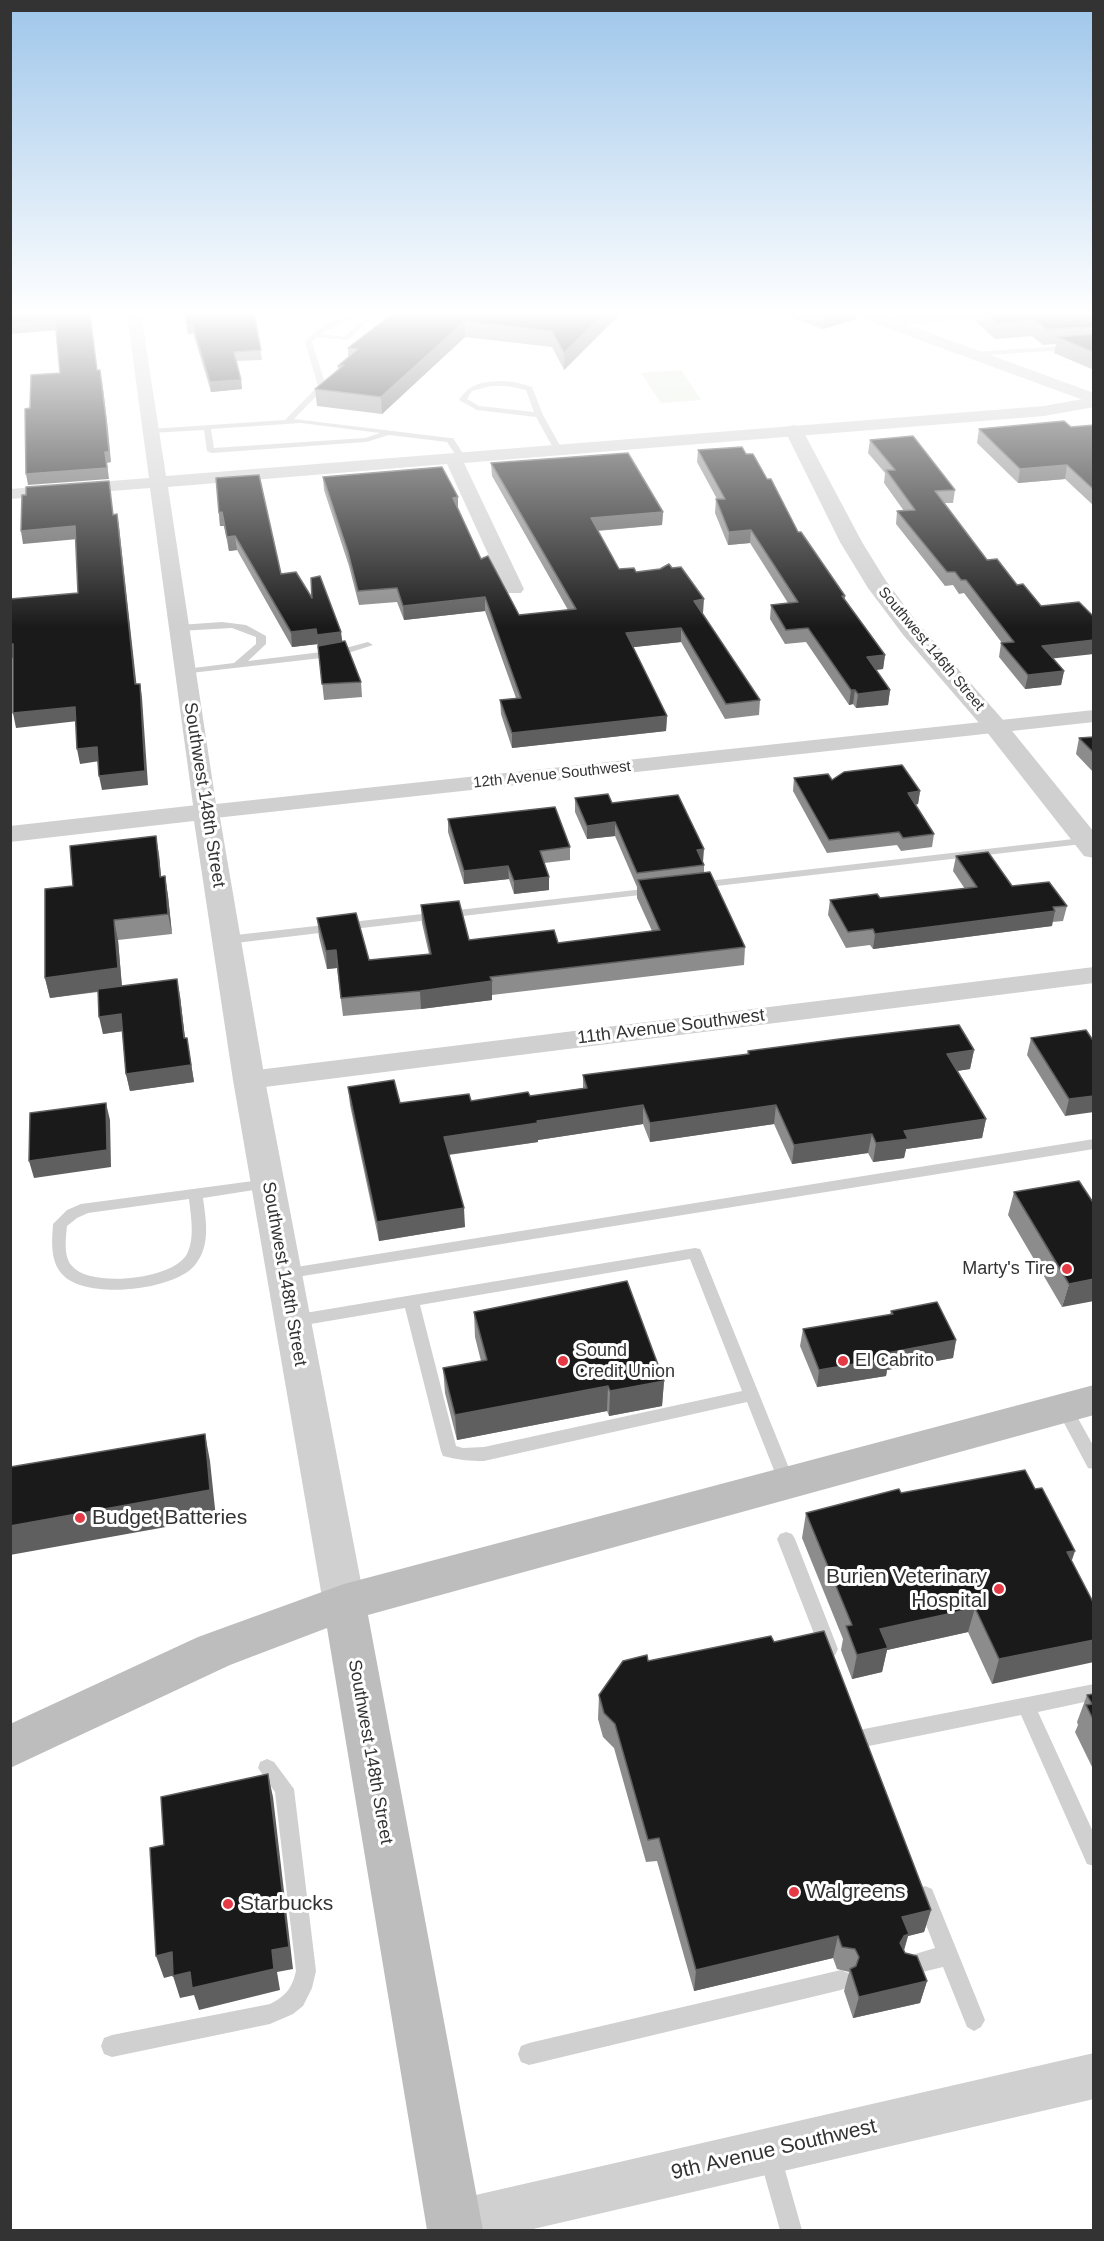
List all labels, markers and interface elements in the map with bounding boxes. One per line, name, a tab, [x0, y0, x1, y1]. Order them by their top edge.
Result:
street label: Southwest 146th Street	[874, 583, 988, 715]
street label: Southwest 148th Street	[179, 701, 229, 889]
street label: 12th Avenue Southwest	[472, 758, 632, 792]
street label: 11th Avenue Southwest	[576, 1005, 766, 1049]
street label: Southwest 148th Street	[257, 1180, 311, 1368]
place label: Marty's Tire	[962, 1258, 1055, 1280]
marker: Marty's Tire	[1060, 1262, 1074, 1276]
place label: Sound Credit Union	[575, 1340, 675, 1382]
place label: El Cabrito	[855, 1350, 934, 1372]
marker: Sound Credit Union	[556, 1354, 570, 1368]
marker: El Cabrito	[836, 1354, 850, 1368]
place label: Budget Batteries	[92, 1505, 247, 1531]
marker: Budget Batteries	[73, 1511, 87, 1525]
place label: Burien Veterinary Hospital	[826, 1564, 987, 1614]
marker: Burien Veterinary Hospital	[992, 1582, 1006, 1596]
street label: Southwest 148th Street	[343, 1658, 397, 1846]
place label: Walgreens	[806, 1879, 906, 1905]
marker: Walgreens	[787, 1885, 801, 1899]
place label: Starbucks	[240, 1891, 333, 1917]
marker: Starbucks	[221, 1897, 235, 1911]
street label: 9th Avenue Southwest	[669, 2114, 879, 2186]

